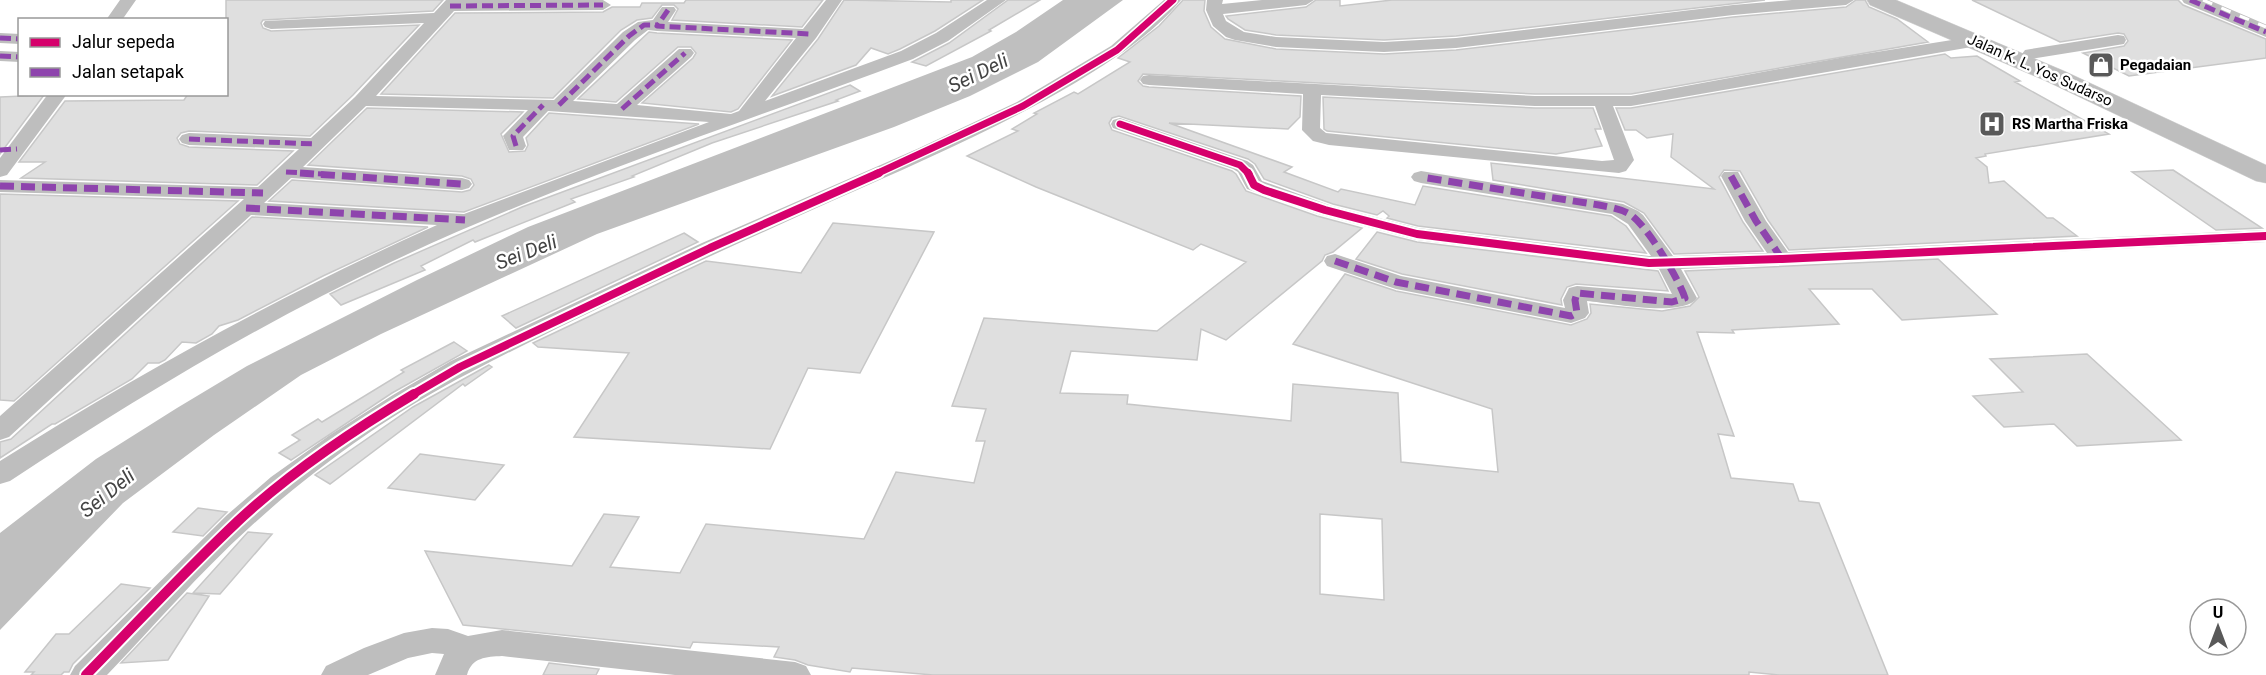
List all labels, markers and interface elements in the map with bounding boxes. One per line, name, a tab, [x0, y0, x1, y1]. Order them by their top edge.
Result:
legend	[18, 18, 228, 96]
street label: Jalan K. L. Yos Sudarso	[1965, 30, 2115, 110]
text: Jalur sepeda	[72, 31, 175, 52]
water label: Sei Deli	[944, 48, 1012, 98]
shop icon: Pegadaian	[2086, 50, 2116, 80]
place label: Pegadaian	[2120, 56, 2191, 74]
text: Jalan setapak	[72, 61, 185, 82]
hospital icon: RS Martha Friska	[1977, 109, 2007, 139]
place label: RS Martha Friska	[2012, 115, 2128, 133]
water label: Sei Deli	[492, 229, 560, 275]
water label: Sei Deli	[75, 463, 140, 522]
north arrow	[2188, 597, 2248, 657]
text: U	[2213, 603, 2223, 622]

